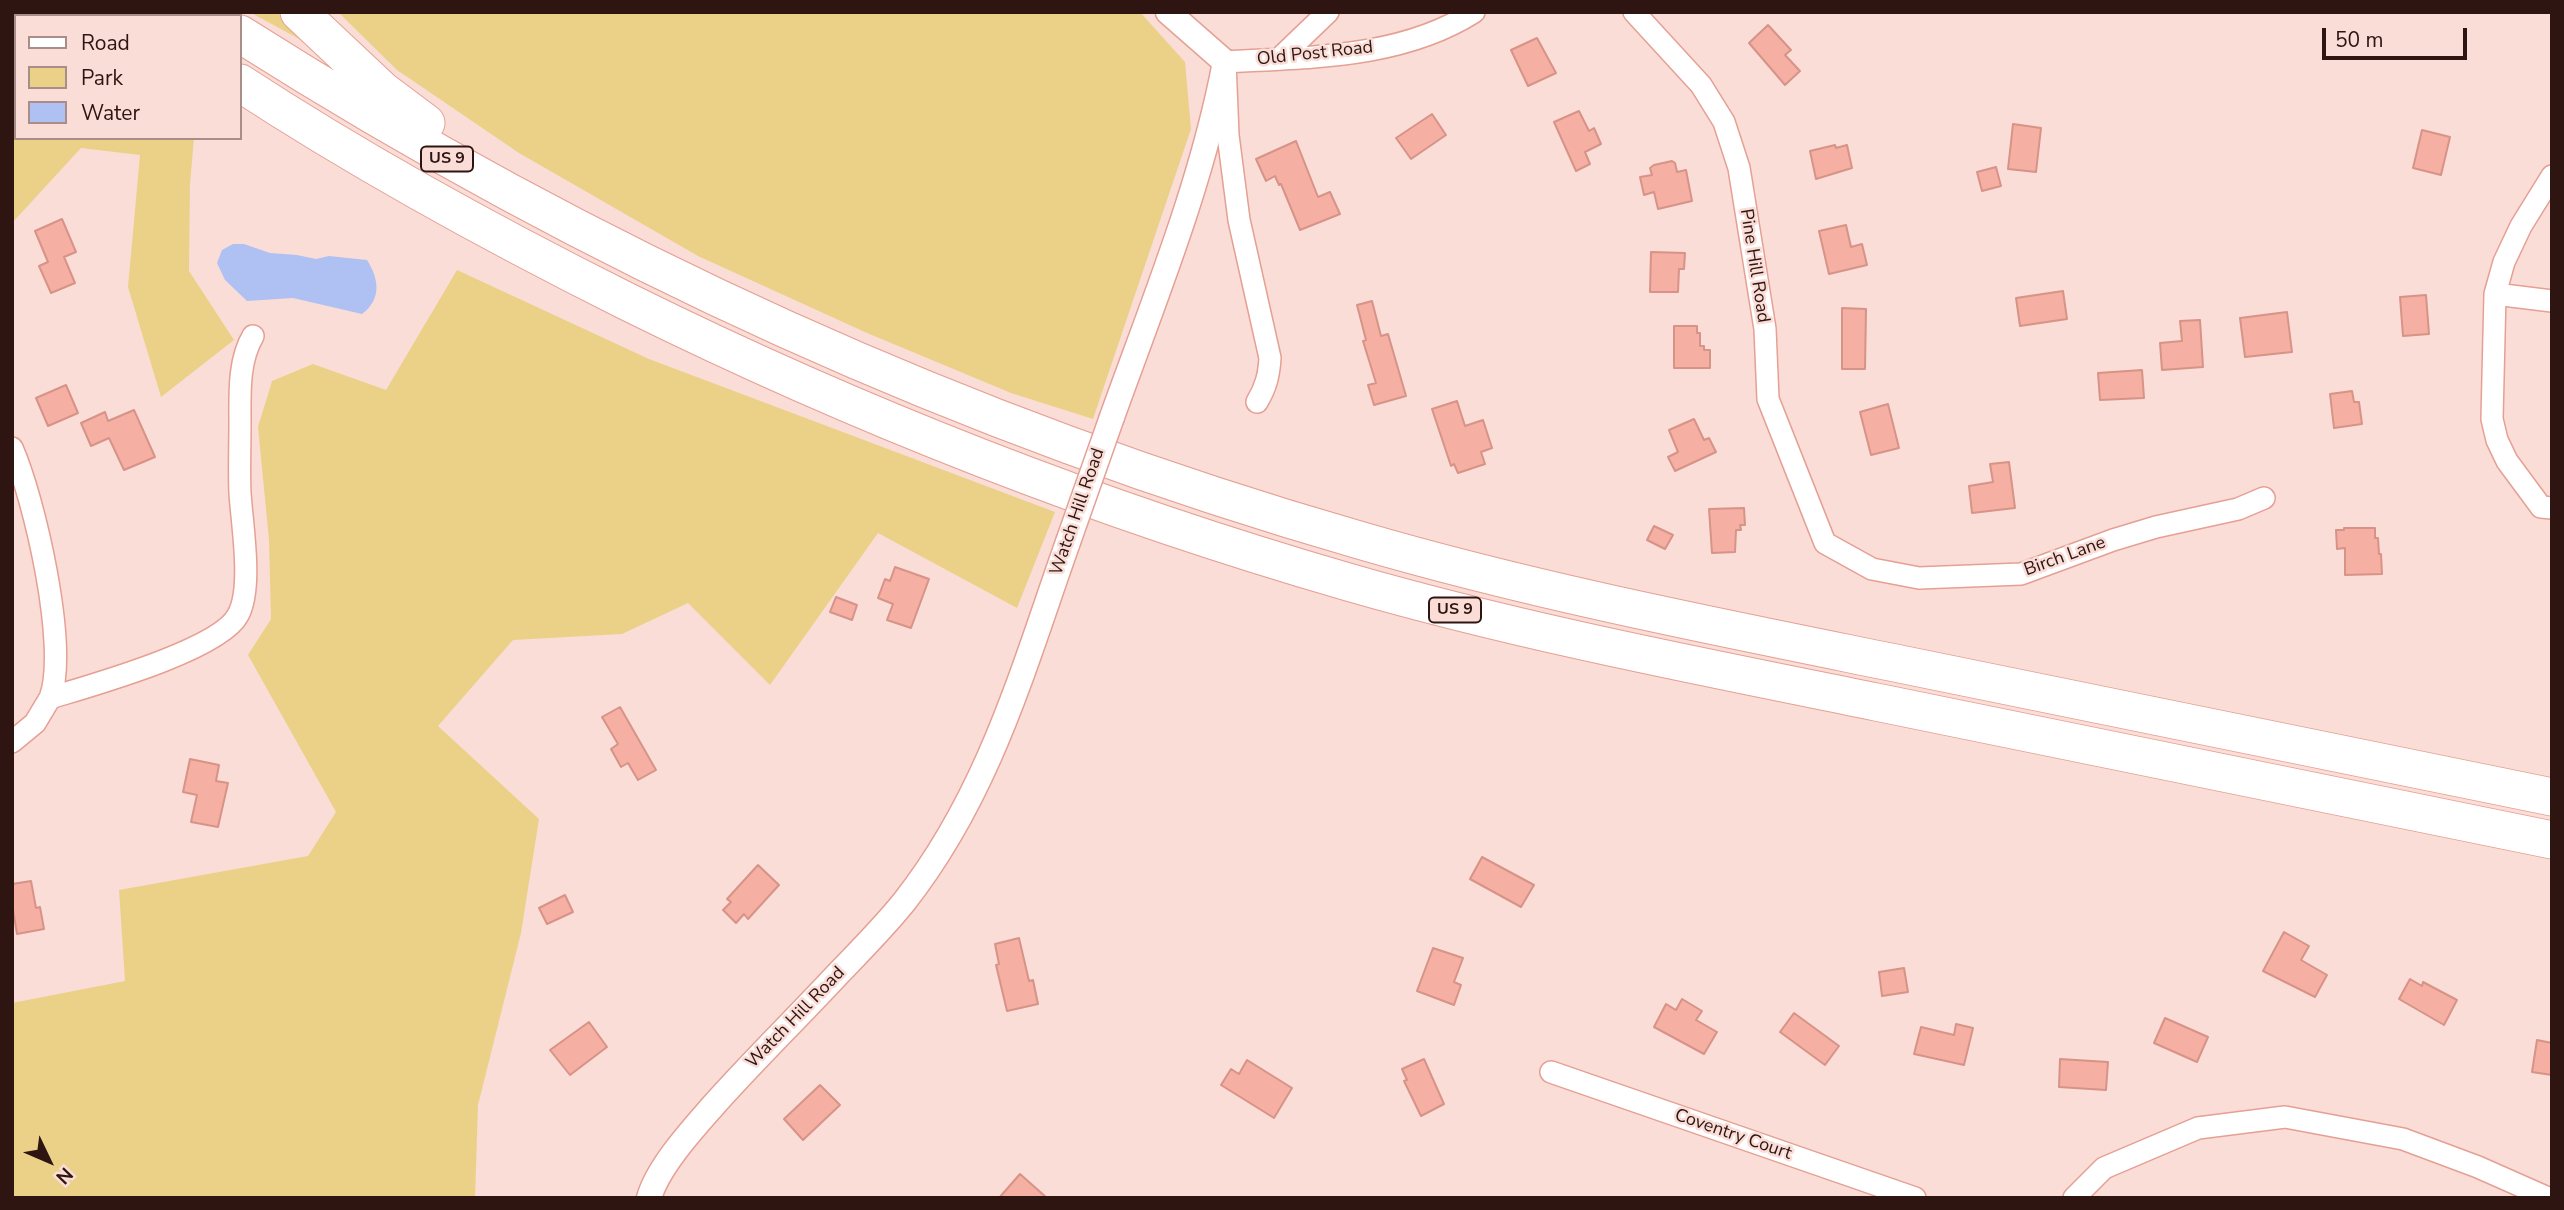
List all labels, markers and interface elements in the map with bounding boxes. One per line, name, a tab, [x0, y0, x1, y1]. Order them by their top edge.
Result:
legend	[14, 14, 242, 140]
scale bar	[2326, 14, 2471, 58]
text: 50 m	[2335, 26, 2384, 54]
text: Road	[81, 29, 130, 57]
street label: Old Post Road	[1256, 37, 1374, 71]
text: Park	[81, 64, 123, 92]
text: Water	[81, 99, 140, 127]
road number: US 9	[421, 146, 473, 172]
street label: Pine Hill Road	[1734, 208, 1774, 324]
street label: Watch Hill Road	[1046, 446, 1110, 578]
street label: Birch Lane	[2021, 532, 2109, 582]
road number: US 9	[1429, 597, 1481, 622]
street label: Watch Hill Road	[742, 963, 850, 1073]
street label: Coventry Court	[1672, 1105, 1794, 1165]
north arrow	[14, 1126, 84, 1196]
text: N	[50, 1161, 78, 1190]

